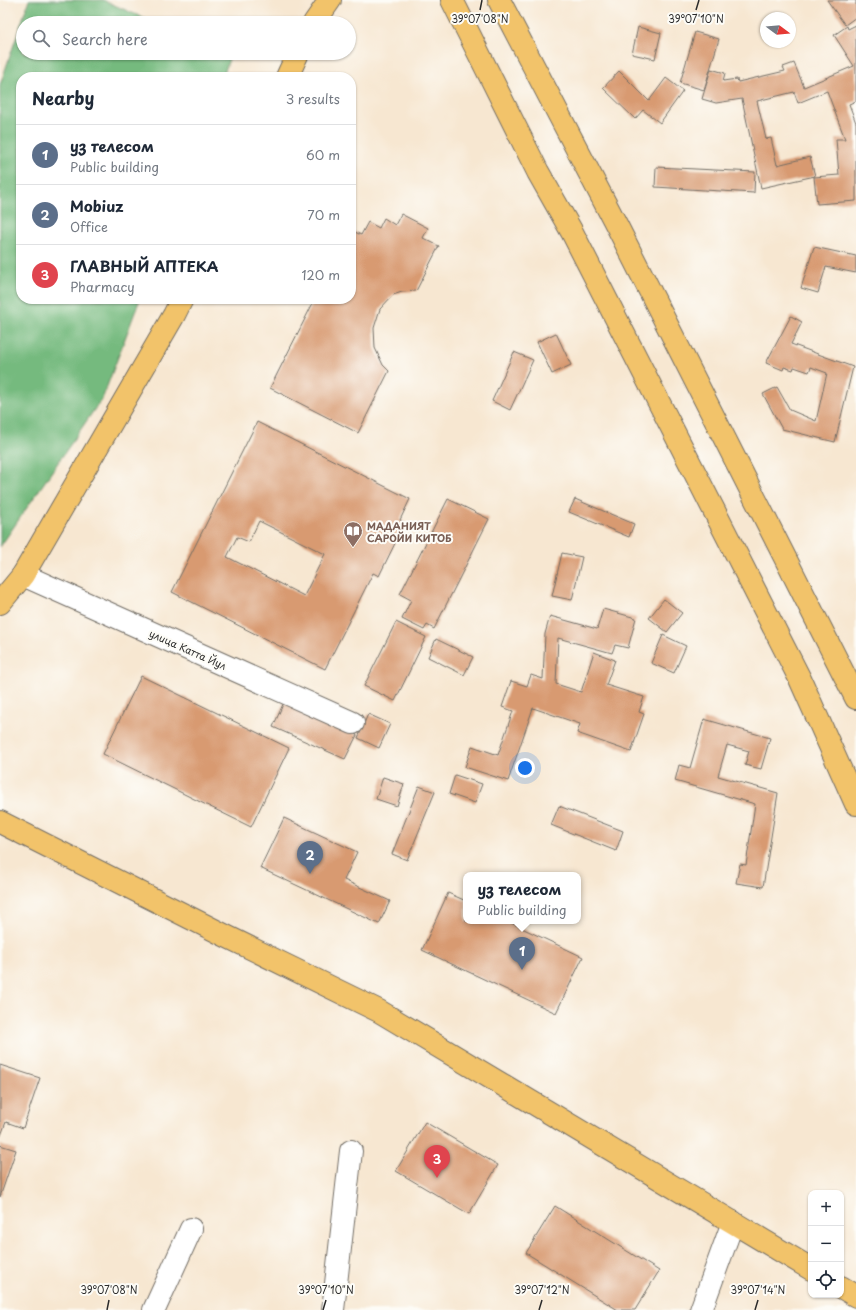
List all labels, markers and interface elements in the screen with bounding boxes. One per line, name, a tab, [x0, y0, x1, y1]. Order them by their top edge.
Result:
text: 39°07'08"N	[451, 11, 509, 26]
text: 39°07'10"N	[668, 11, 724, 26]
north arrow	[760, 12, 796, 48]
search box	[16, 16, 356, 60]
icon: search	[30, 27, 52, 49]
text: Search here	[62, 27, 148, 50]
text: Nearby	[32, 85, 94, 111]
text: 3 results	[286, 89, 340, 108]
text: уз телесом	[70, 134, 154, 157]
text: 1	[42, 145, 48, 164]
text: 60 m	[306, 145, 340, 164]
text: Public building	[70, 157, 159, 176]
text: Mobiuz	[70, 194, 124, 217]
text: 2	[40, 205, 50, 224]
text: 70 m	[307, 205, 340, 224]
text: Office	[70, 217, 108, 236]
text: ГЛАВНЫЙ АПТЕКА	[70, 254, 219, 277]
text: 3	[41, 265, 49, 284]
text: 120 m	[301, 265, 340, 284]
text: Pharmacy	[70, 277, 135, 296]
place label: МАДАНИЯТ САРОЙИ КИТОБ	[367, 518, 452, 545]
library icon: МАДАНИЯТ САРОЙИ КИТОБ	[342, 520, 364, 548]
street label: улица Катта Йул	[147, 625, 229, 673]
your location	[515, 758, 535, 778]
pin: 2	[297, 841, 323, 874]
popup	[463, 872, 581, 924]
text: уз телесом	[478, 877, 561, 900]
text: Public building	[478, 900, 567, 919]
pin: 1	[509, 937, 535, 970]
pin: 3	[424, 1145, 450, 1178]
map controls	[808, 1190, 844, 1298]
button: +	[808, 1190, 844, 1226]
button: −	[808, 1226, 844, 1262]
button: locate	[808, 1262, 844, 1298]
text: 39°07'08"N	[80, 1282, 138, 1297]
text: 39°07'10"N	[298, 1282, 354, 1297]
text: 39°07'12"N	[514, 1282, 570, 1297]
text: 39°07'14"N	[731, 1282, 786, 1297]

